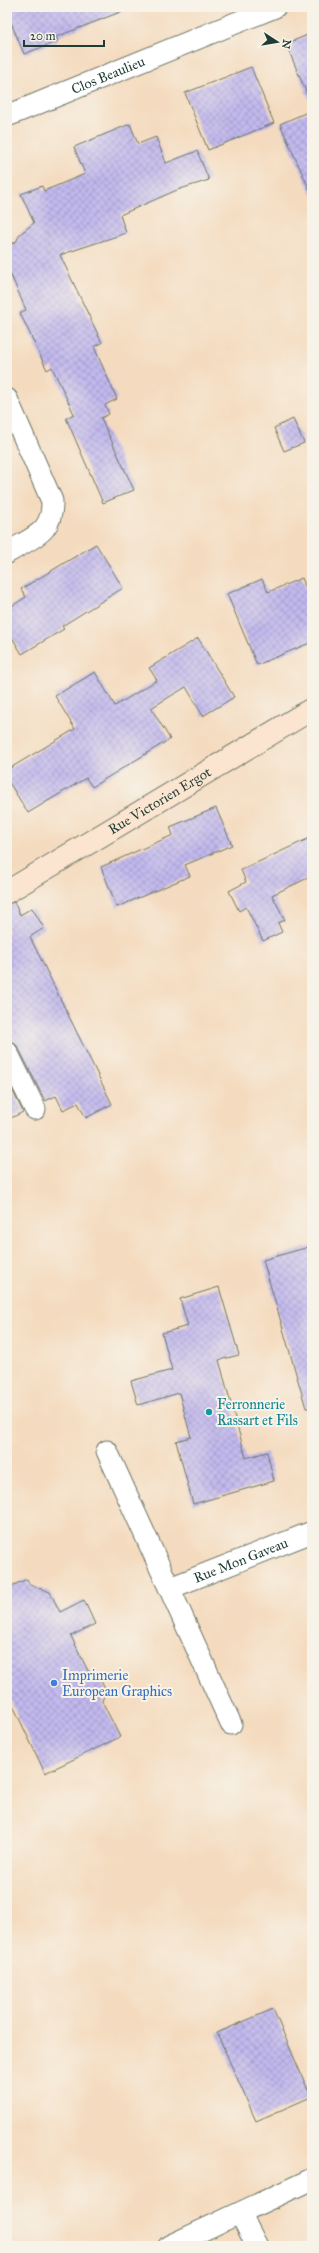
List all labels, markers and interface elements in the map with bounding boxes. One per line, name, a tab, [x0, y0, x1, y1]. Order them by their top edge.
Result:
scale bar	[24, 22, 104, 48]
north arrow	[257, 22, 297, 62]
text: 20 m	[30, 29, 56, 43]
text: N	[279, 38, 294, 51]
street label: Clos Beaulieu	[69, 52, 148, 97]
street label: Rue Victorien Ergot	[105, 763, 214, 838]
place label: Ferronnerie Rassart et Fils	[217, 1396, 298, 1429]
marker: Ferronnerie Rassart et Fils	[204, 1407, 214, 1417]
street label: Rue Mon Gaveau	[191, 1534, 291, 1586]
place label: Imprimerie European Graphics	[62, 1667, 172, 1700]
marker: Imprimerie European Graphics	[49, 1678, 59, 1688]

